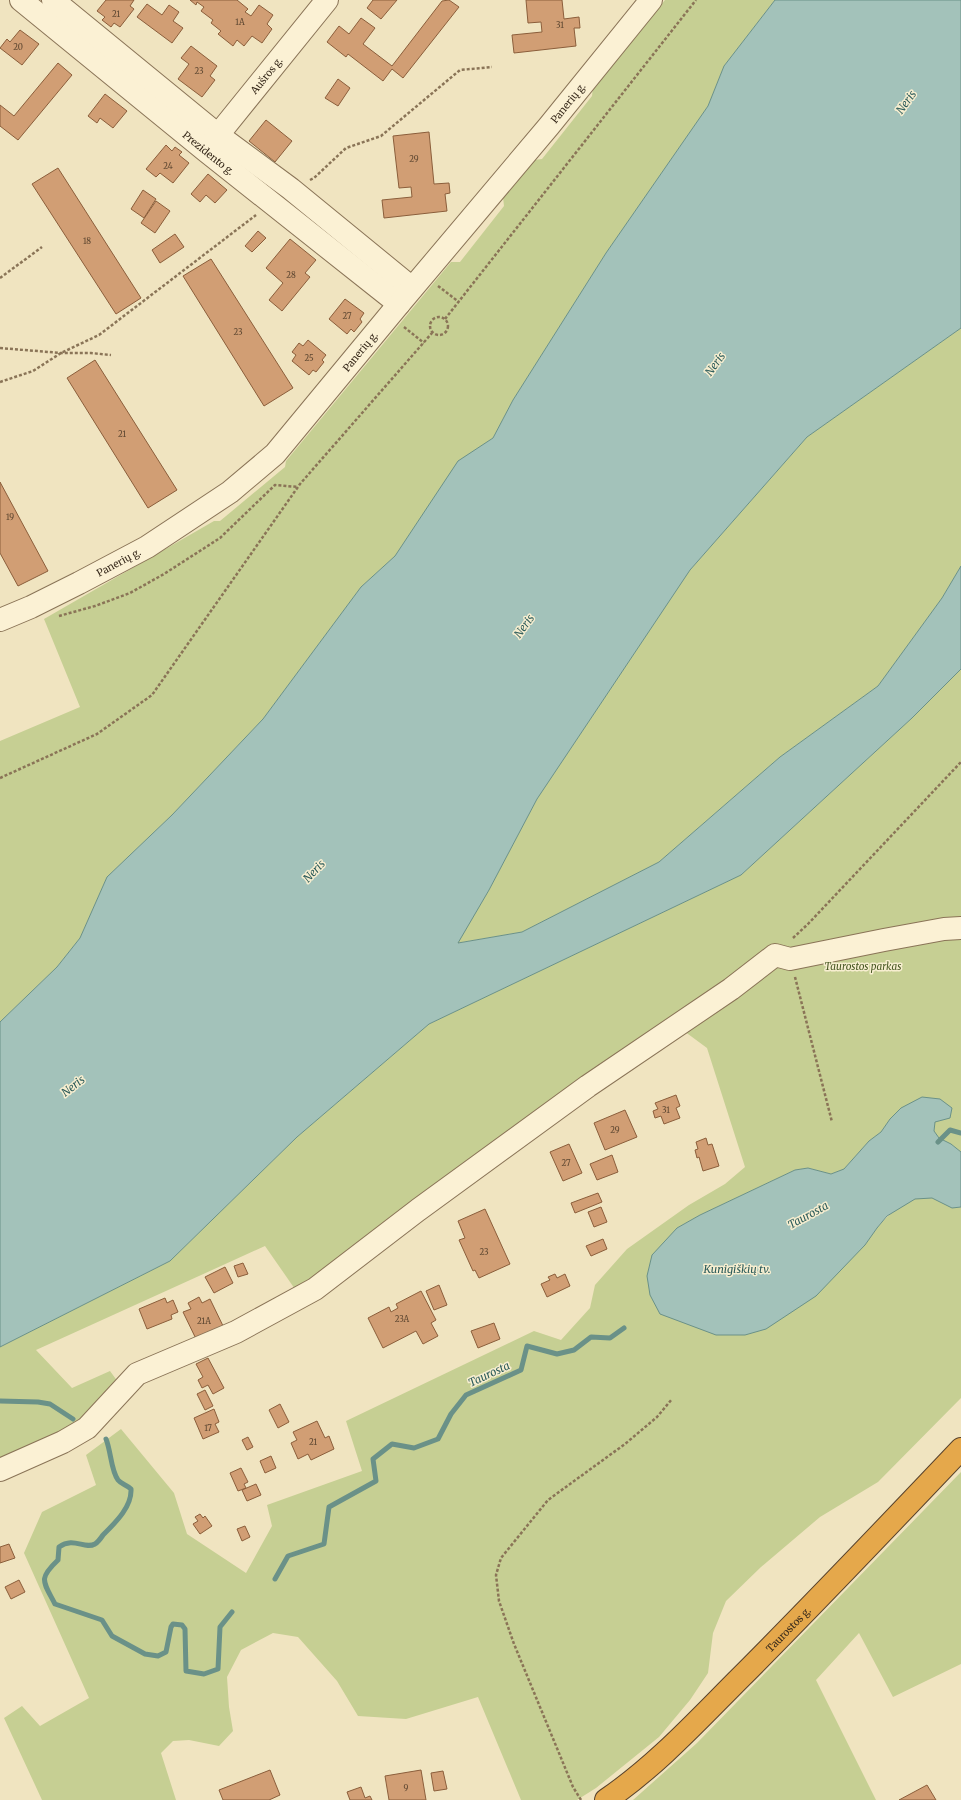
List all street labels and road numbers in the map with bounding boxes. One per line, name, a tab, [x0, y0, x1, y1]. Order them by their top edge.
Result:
street label: Aušros g.	[247, 54, 285, 97]
street label: Panerių g.	[548, 80, 588, 126]
street label: Prezidento g.	[180, 128, 237, 178]
street label: Panerių g.	[340, 329, 380, 374]
street label: Panerių g.	[94, 545, 143, 579]
street label: Taurostos g.	[763, 1604, 813, 1655]

